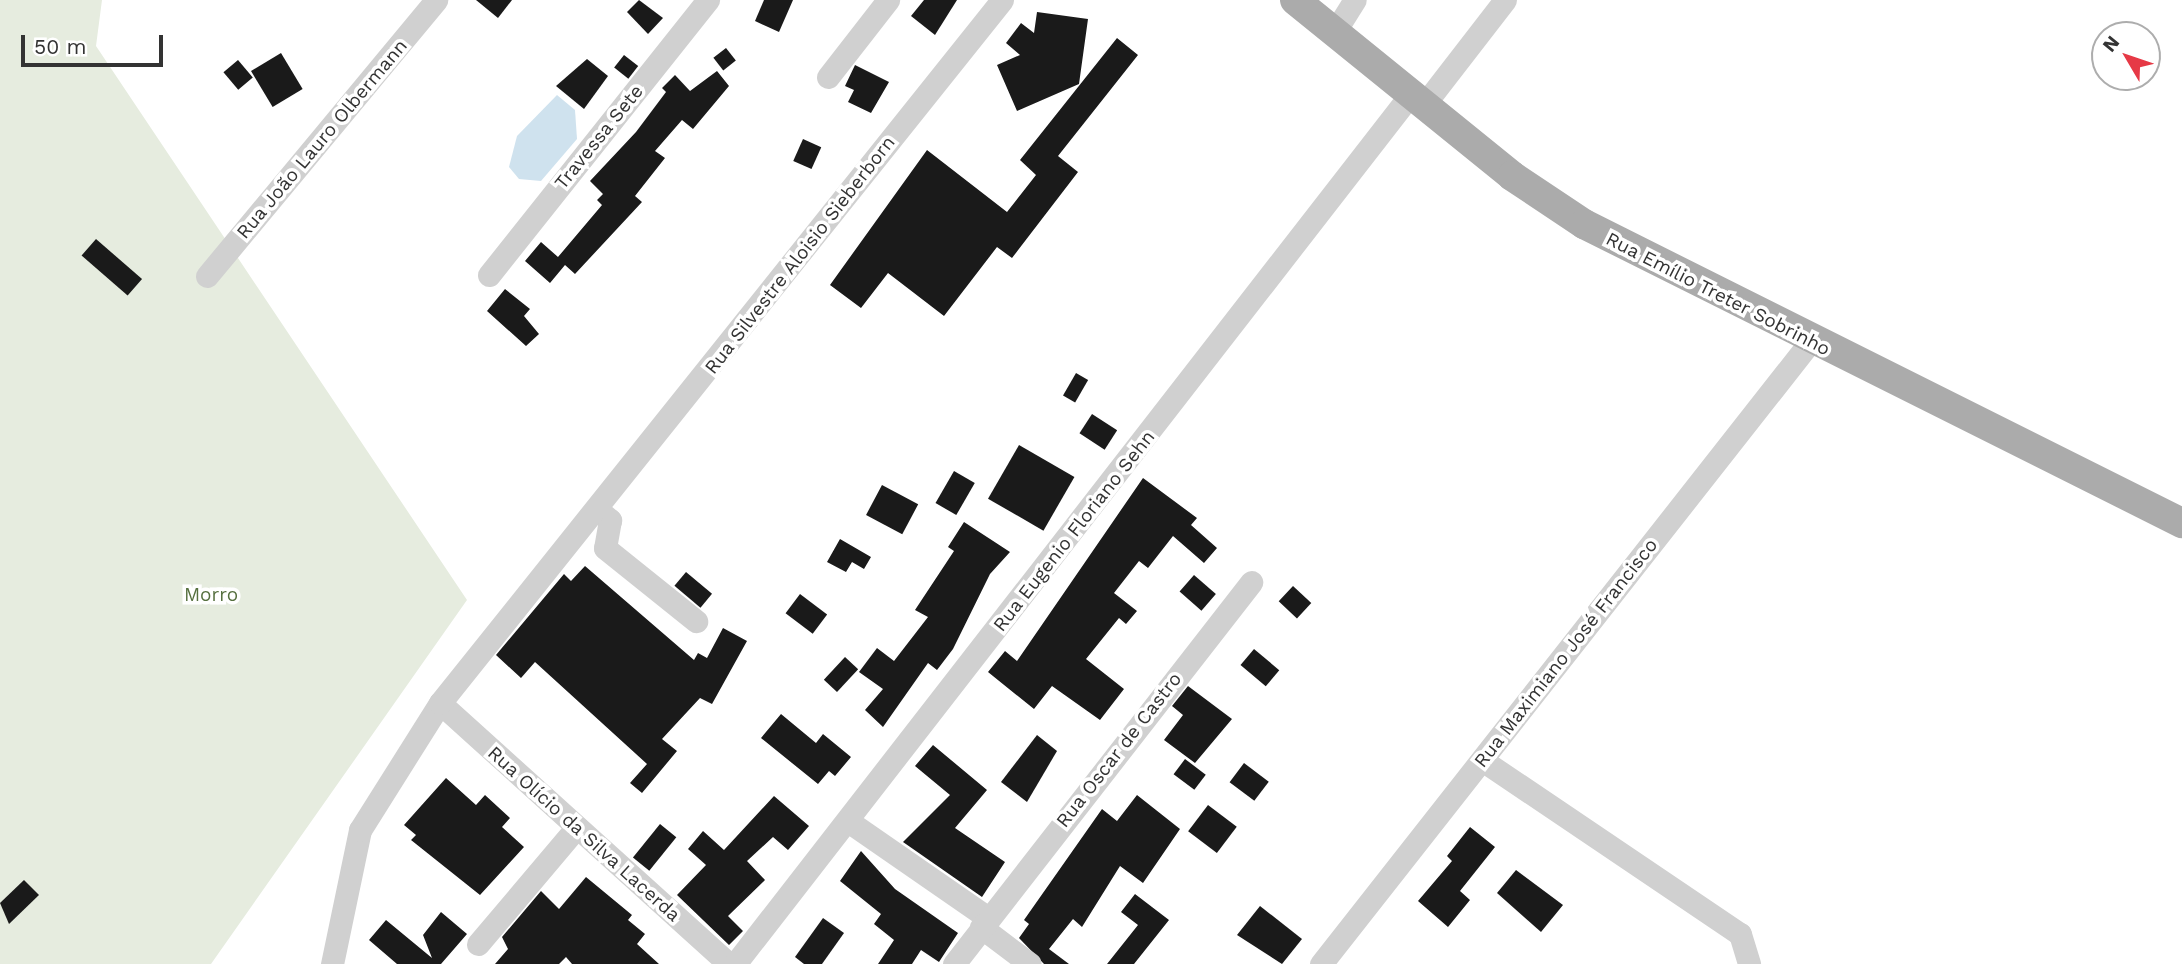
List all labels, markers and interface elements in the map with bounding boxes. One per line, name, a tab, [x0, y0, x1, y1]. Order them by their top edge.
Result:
scale bar	[24, 21, 166, 65]
north arrow	[2091, 21, 2161, 91]
text: N	[2097, 31, 2124, 56]
text: 50 m	[34, 34, 86, 59]
street label: Rua João Lauro Olbermann	[232, 34, 412, 244]
street label: Travessa Sete	[550, 80, 648, 194]
street label: Rua Silvestre Aloisio Sieberborn	[700, 131, 900, 379]
street label: Rua Emílio Treter Sobrinho	[1601, 227, 1835, 361]
street label: Rua Eugenio Floriano Sehn	[988, 426, 1160, 636]
street label: Rua Maximiano José Francisco	[1469, 534, 1663, 772]
park label: Morro	[184, 584, 238, 606]
street label: Rua Oscar de Castro	[1051, 668, 1187, 832]
street label: Rua Olício da Silva Lacerda	[483, 741, 685, 927]

